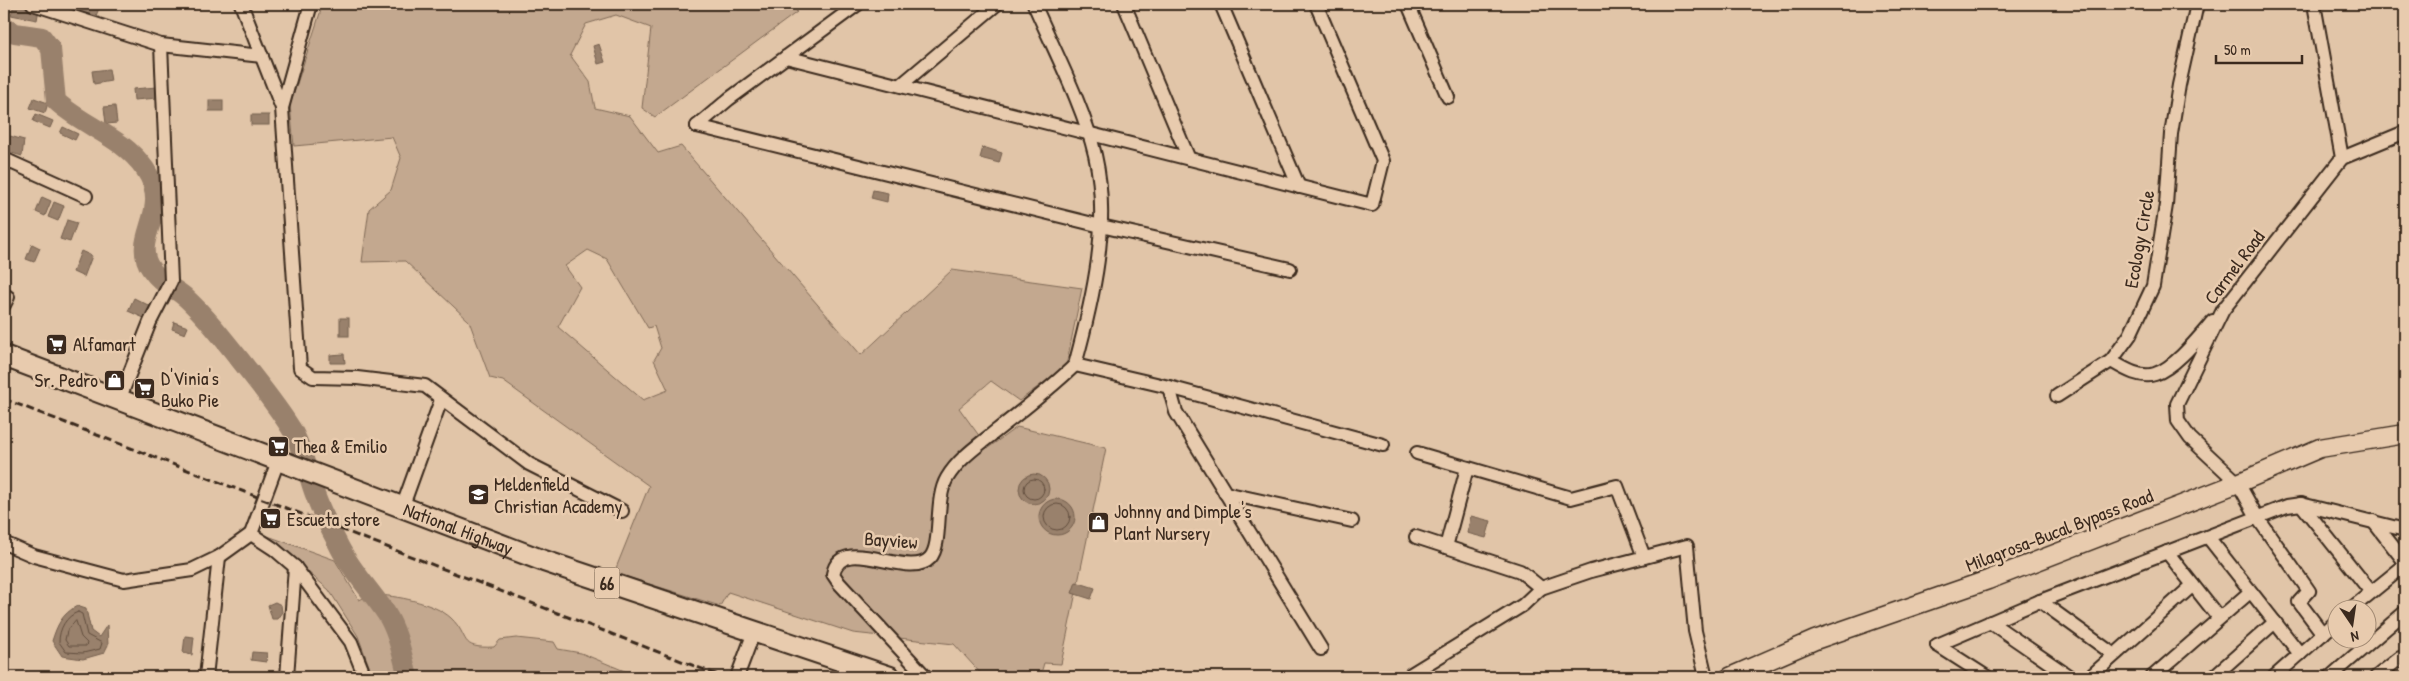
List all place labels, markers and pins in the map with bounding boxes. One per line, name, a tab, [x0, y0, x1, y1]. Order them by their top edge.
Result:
place label: Alfamart	[73, 331, 136, 357]
supermarket icon: Alfamart	[45, 332, 69, 356]
place label: D'Vinia's Buko Pie	[161, 365, 220, 413]
place label: Sr. Pedro	[34, 367, 98, 393]
shop icon: Sr. Pedro	[102, 368, 126, 392]
supermarket icon: D'Vinia's Buko Pie	[133, 377, 157, 401]
place label: Thea & Emilio	[294, 433, 388, 459]
supermarket icon: Thea & Emilio	[266, 434, 290, 458]
place label: Meldenfield Christian Academy	[494, 471, 623, 519]
school or university icon: Meldenfield Christian Academy	[466, 483, 490, 507]
place label: Johnny and Dimple's Plant Nursery	[1114, 498, 1251, 546]
place label: Escueta store	[287, 506, 380, 532]
supermarket icon: Escueta store	[259, 507, 283, 531]
shop icon: Johnny and Dimple's Plant Nursery	[1086, 510, 1110, 534]

